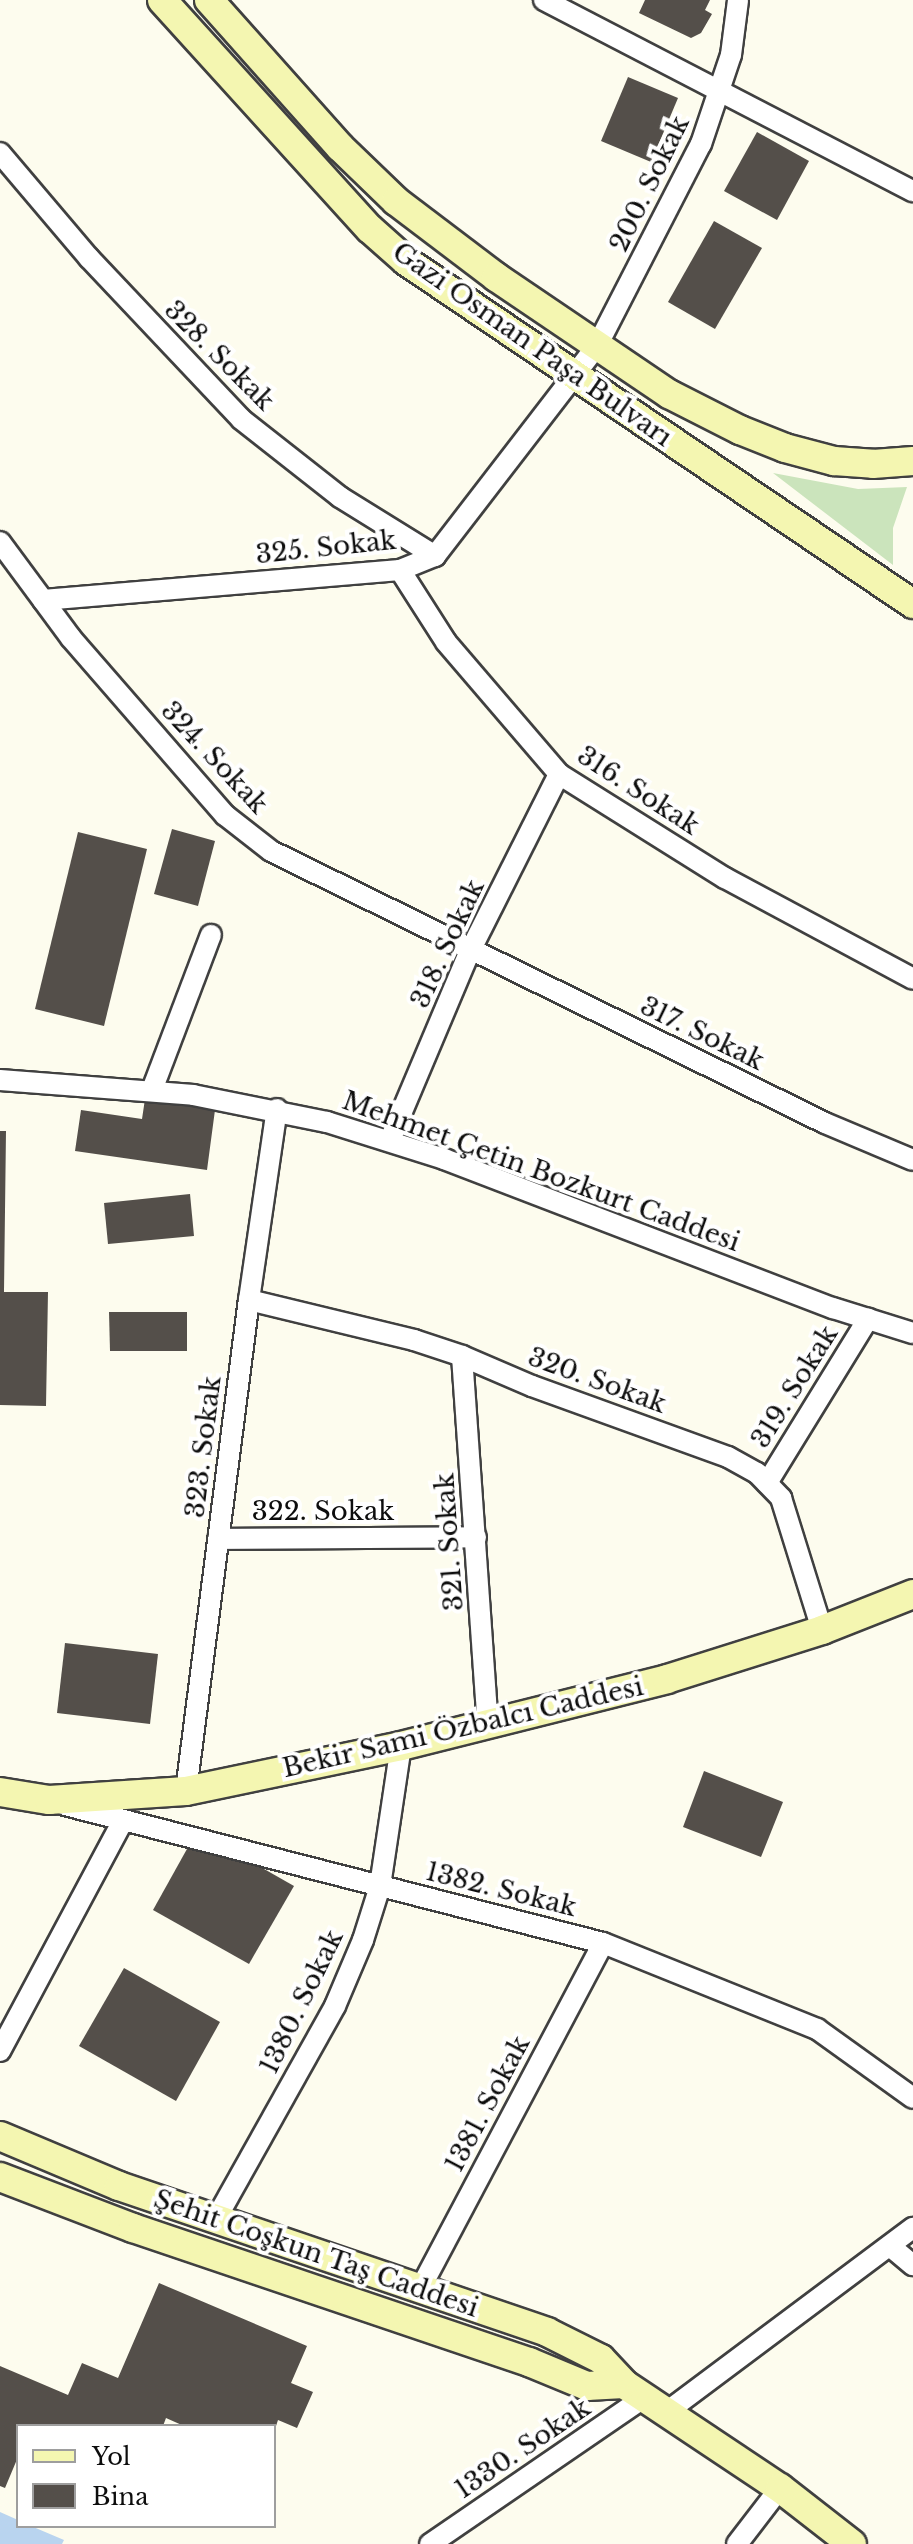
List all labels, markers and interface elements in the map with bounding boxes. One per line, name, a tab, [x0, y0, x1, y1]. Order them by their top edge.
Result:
street label: 200. Sokak	[604, 111, 696, 257]
street label: Gazi Osman Paşa Bulvarı	[386, 236, 678, 454]
street label: 328. Sokak	[158, 295, 280, 417]
street label: 325. Sokak	[254, 525, 398, 571]
street label: 324. Sokak	[154, 696, 274, 820]
street label: 316. Sokak	[571, 740, 705, 842]
street label: 318. Sokak	[405, 875, 491, 1013]
street label: 317. Sokak	[635, 991, 769, 1077]
street label: Mehmet Çetin Bozkurt Caddesi	[338, 1085, 744, 1259]
street label: 319. Sokak	[745, 1320, 845, 1454]
street label: 320. Sokak	[524, 1342, 670, 1420]
street label: 323. Sokak	[180, 1374, 228, 1520]
street label: 321. Sokak	[430, 1472, 470, 1612]
street label: 322. Sokak	[252, 1496, 394, 1528]
street label: Bekir Sami Özbalcı Caddesi	[279, 1671, 647, 1785]
street label: 1382. Sokak	[423, 1856, 579, 1924]
street label: 1380. Sokak	[254, 1925, 350, 2079]
street label: 1381. Sokak	[439, 2031, 537, 2177]
street label: Şehit Coşkun Taş Caddesi	[149, 2184, 483, 2324]
street label: 1330. Sokak	[450, 2392, 596, 2506]
legend	[16, 2424, 276, 2528]
text: Yol	[92, 2442, 131, 2471]
text: Bina	[92, 2482, 148, 2511]

